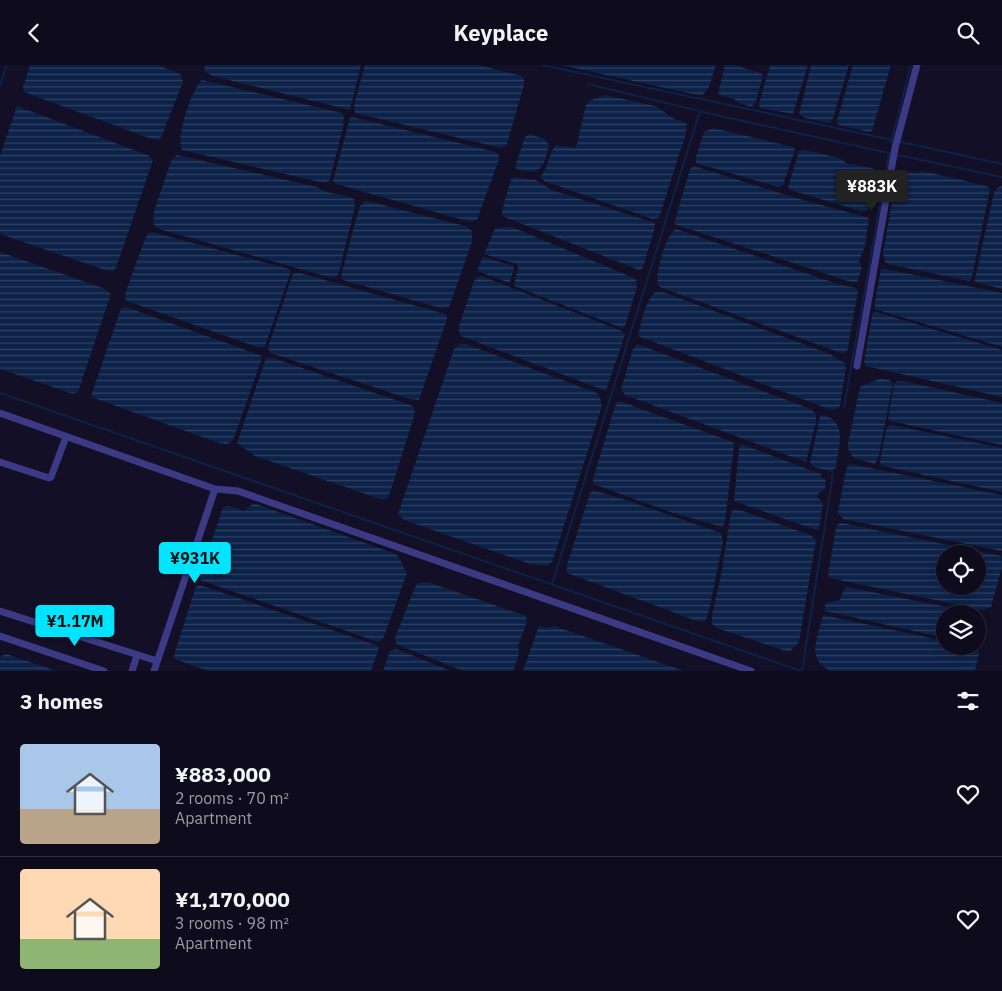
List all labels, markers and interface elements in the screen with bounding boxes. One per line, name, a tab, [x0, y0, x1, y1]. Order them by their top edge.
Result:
text: Keyplace	[454, 18, 548, 47]
icon: back	[20, 19, 48, 47]
icon: search	[954, 19, 982, 47]
pin: ¥883K	[837, 169, 907, 212]
text: ¥883K	[847, 176, 897, 196]
pin: ¥931K	[160, 541, 230, 584]
map controls	[936, 545, 986, 655]
button: locate	[936, 545, 986, 595]
text: ¥931K	[170, 548, 220, 568]
pin: ¥1.17M	[34, 605, 116, 647]
button: layers	[936, 605, 986, 655]
text: ¥1.17M	[46, 611, 104, 631]
text: 3 homes	[20, 687, 103, 715]
icon: filters	[954, 687, 982, 715]
text: ¥883,000	[175, 760, 271, 788]
icon: home	[60, 764, 120, 824]
icon: heart	[954, 780, 982, 808]
text: 2 rooms · 70 m²	[175, 788, 289, 808]
text: Apartment	[175, 808, 252, 828]
text: ¥1,170,000	[175, 885, 290, 913]
icon: home	[60, 889, 120, 949]
icon: heart	[954, 905, 982, 933]
text: 3 rooms · 98 m²	[175, 913, 289, 933]
text: Apartment	[175, 933, 252, 953]

